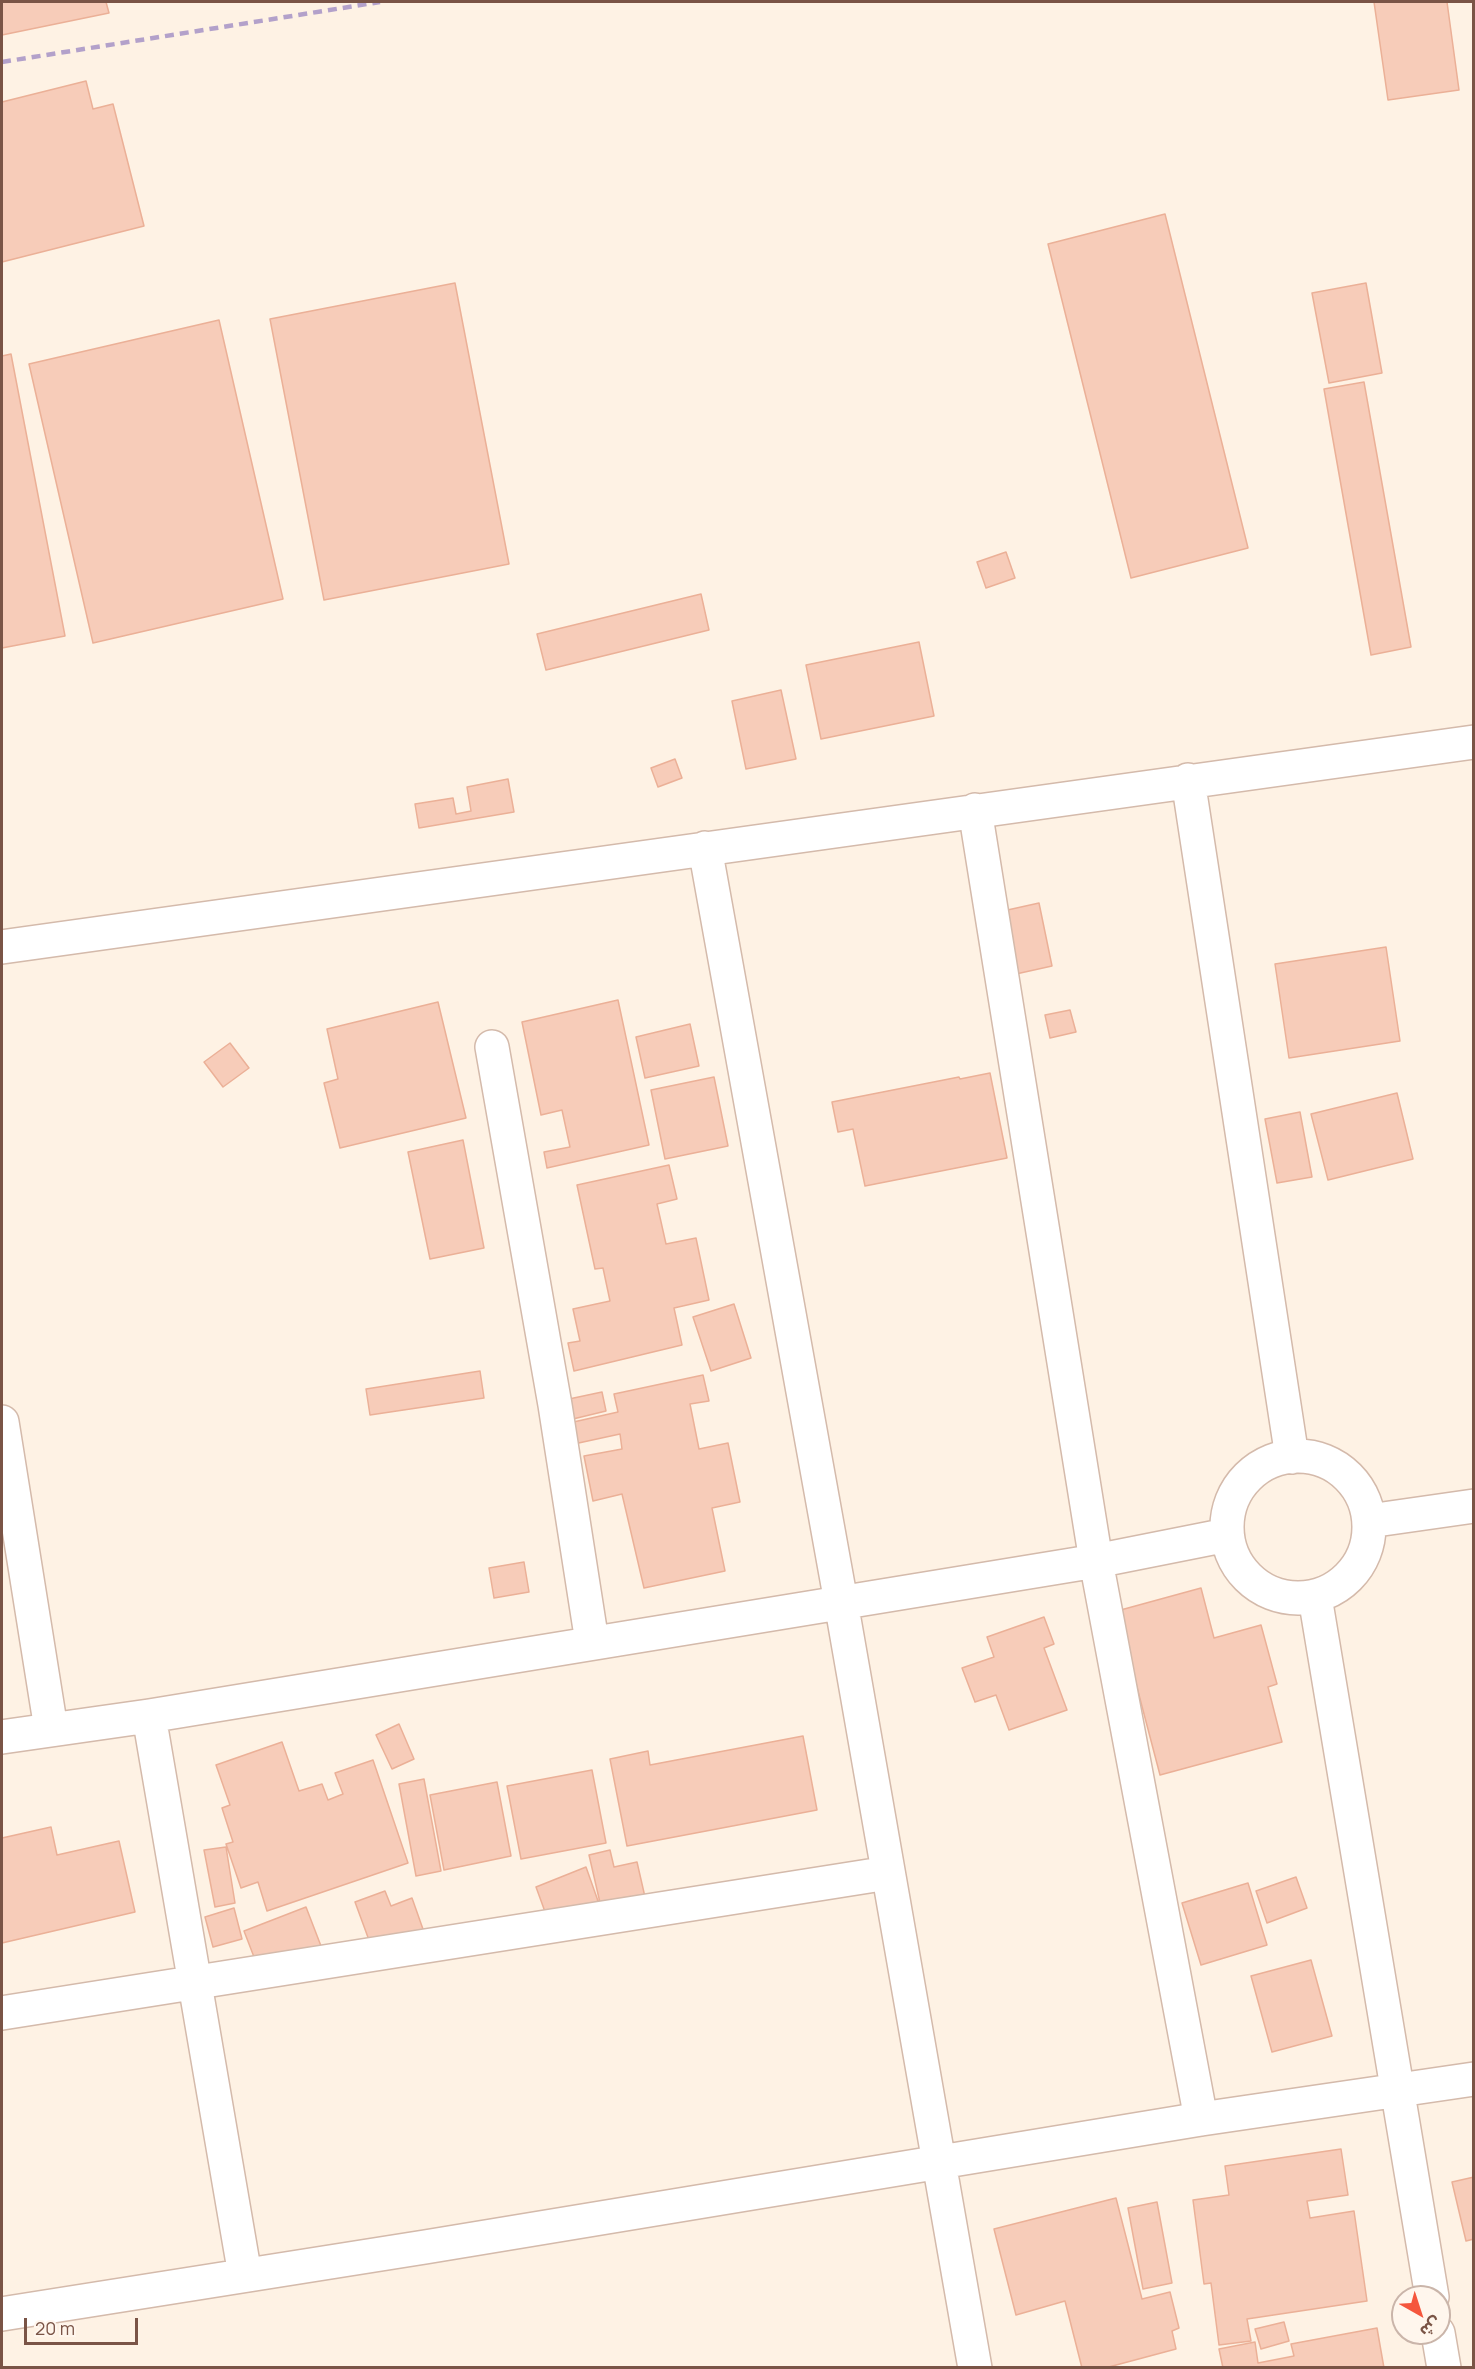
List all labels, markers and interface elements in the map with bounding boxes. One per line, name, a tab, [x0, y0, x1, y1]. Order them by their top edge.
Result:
north arrow	[1391, 2285, 1451, 2345]
scale bar	[27, 2306, 141, 2344]
text: ش	[1416, 2312, 1447, 2343]
text: 20 m	[35, 2316, 75, 2340]

